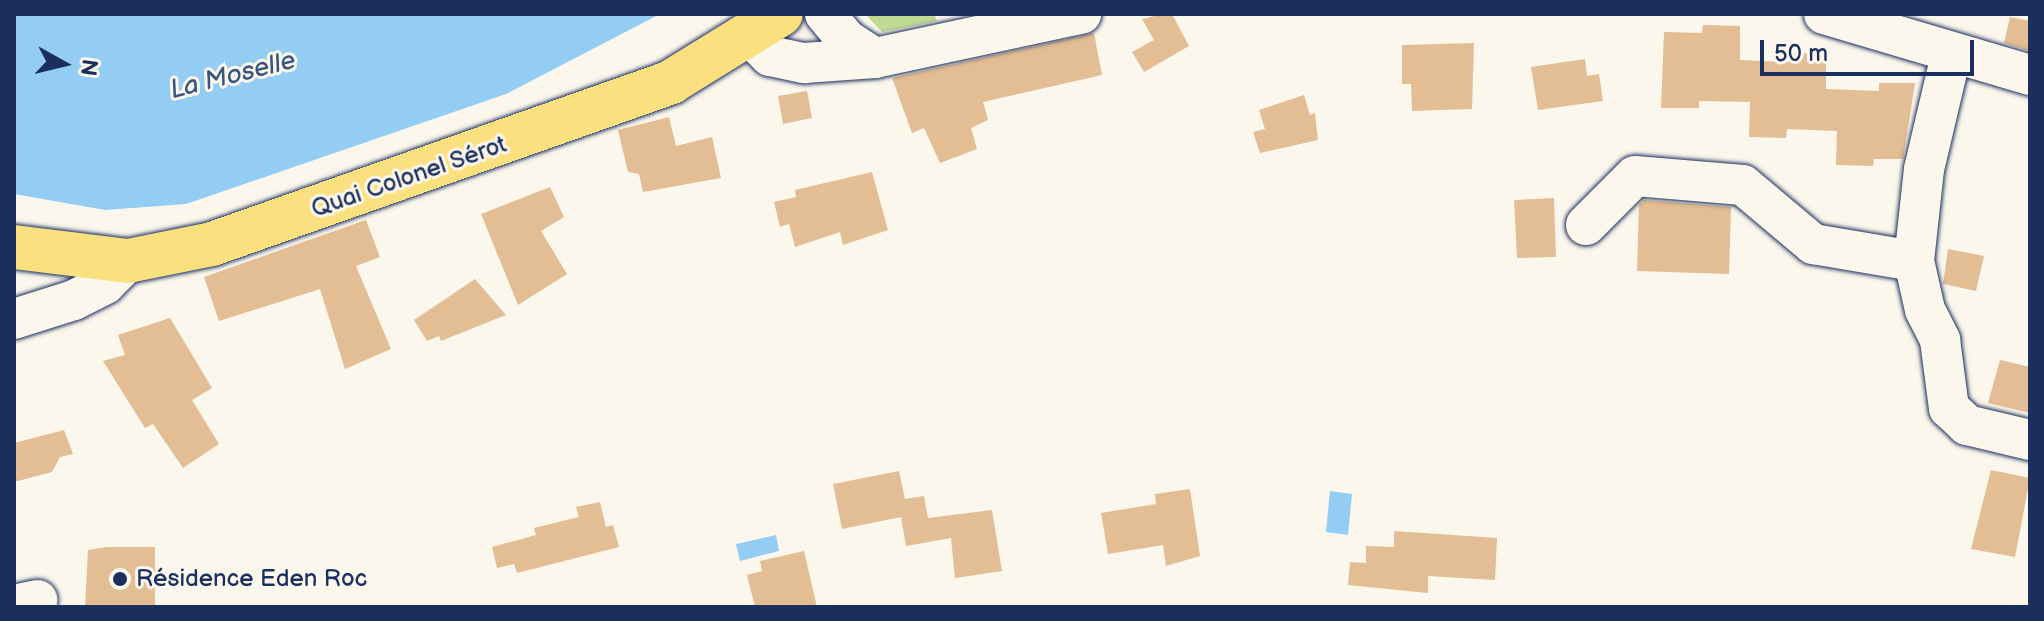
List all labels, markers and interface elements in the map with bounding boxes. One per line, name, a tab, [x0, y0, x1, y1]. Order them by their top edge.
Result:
north arrow	[24, 24, 104, 104]
scale bar	[1764, 24, 1978, 74]
text: 50 m	[1774, 39, 1828, 68]
water label: La Moselle	[167, 45, 299, 107]
text: N	[74, 57, 103, 77]
street label: Quai Colonel Sérot	[308, 130, 510, 224]
place label: Résidence Eden Roc	[136, 565, 367, 593]
marker: Résidence Eden Roc	[111, 570, 129, 588]

